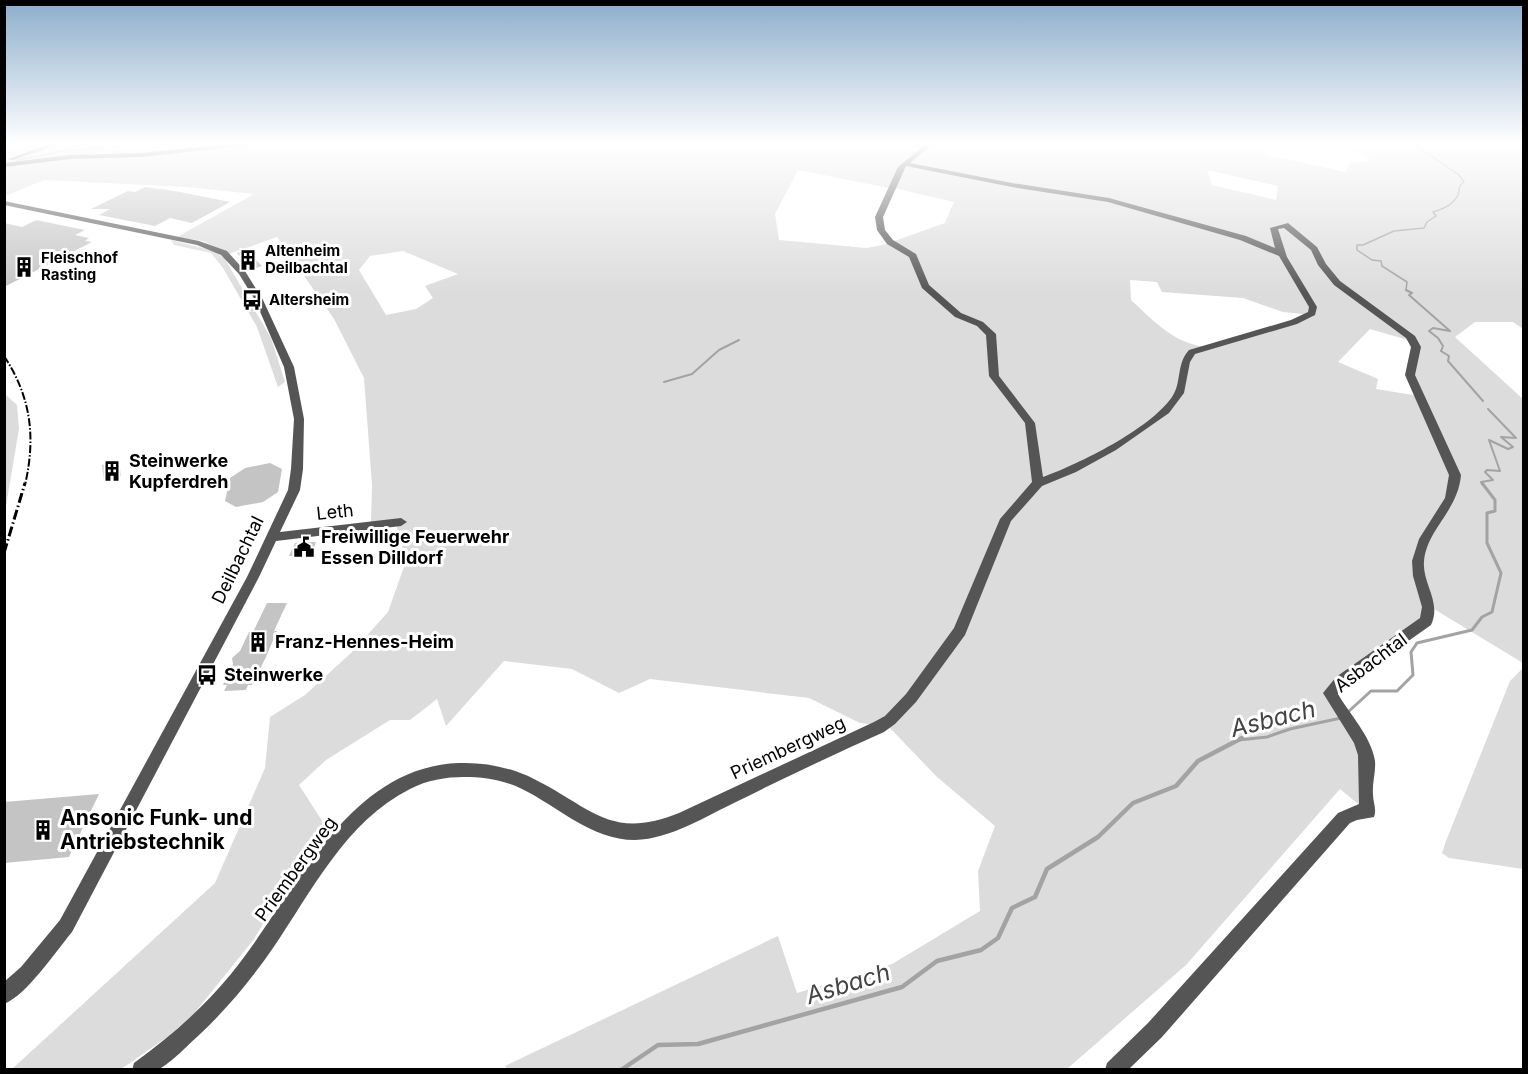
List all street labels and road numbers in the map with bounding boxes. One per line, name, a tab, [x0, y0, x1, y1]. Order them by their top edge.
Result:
street label: Leth	[315, 499, 355, 524]
street label: Deilbachtal	[207, 513, 268, 607]
street label: Asbachtal	[1331, 629, 1411, 696]
street label: Priembergweg	[727, 712, 848, 783]
street label: Priembergweg	[251, 812, 341, 925]

